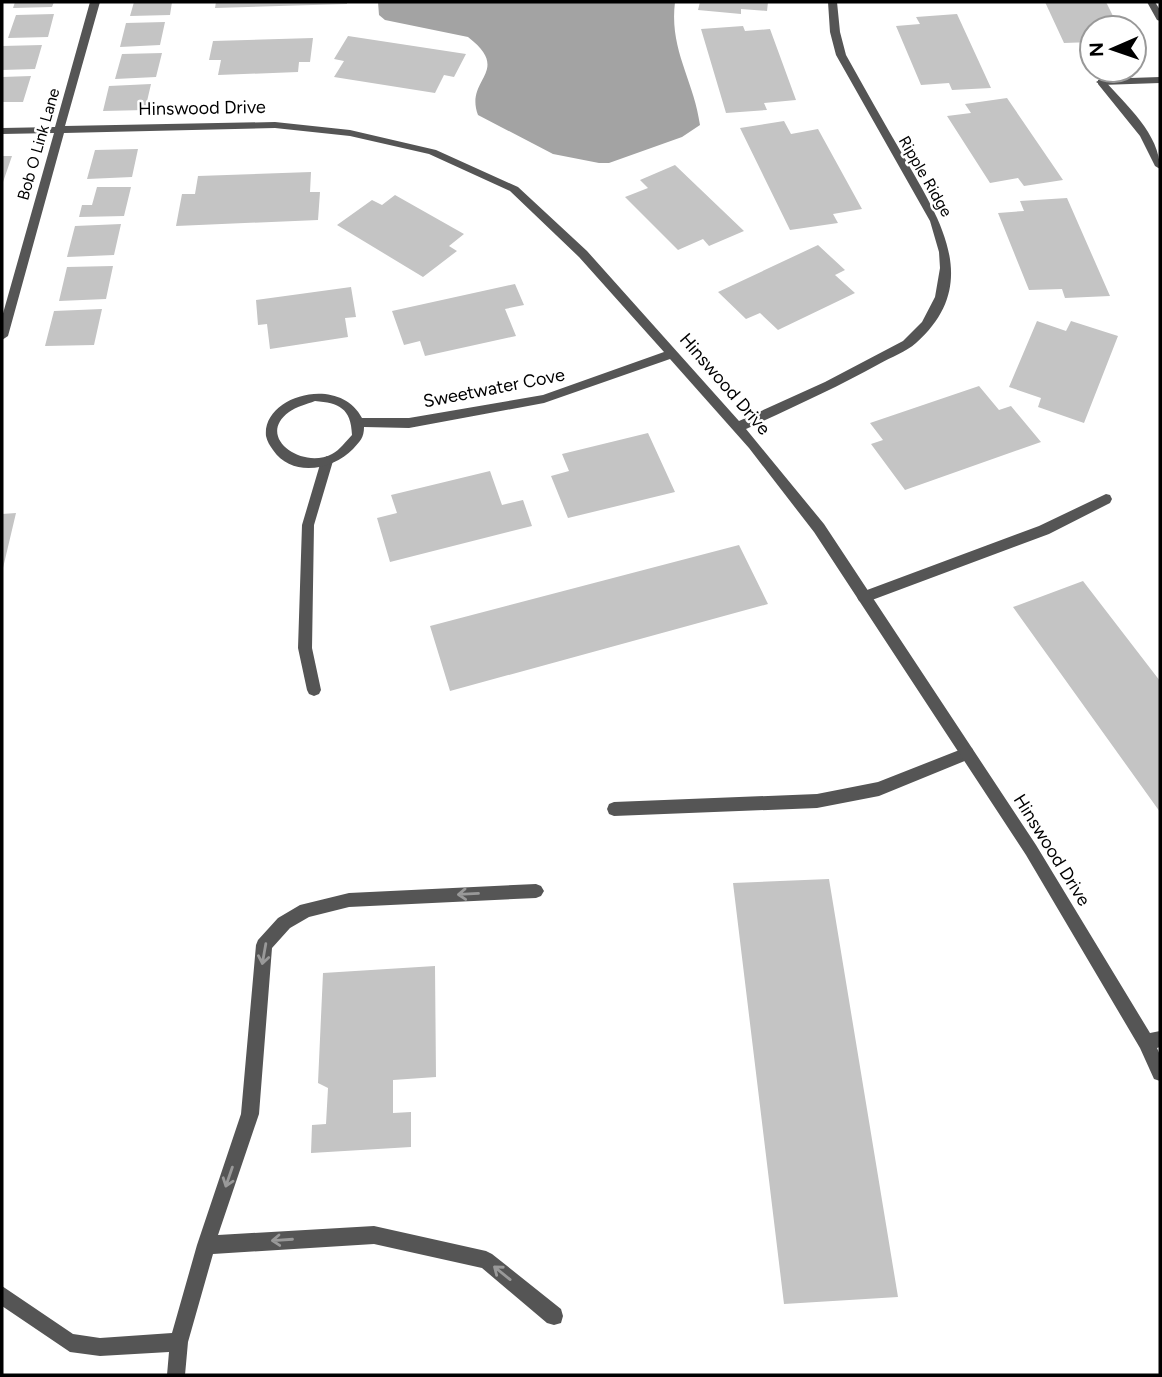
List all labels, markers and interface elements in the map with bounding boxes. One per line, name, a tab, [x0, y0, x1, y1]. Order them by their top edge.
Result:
north arrow	[1078, 14, 1148, 84]
text: N	[1085, 42, 1108, 57]
street label: Bob O Link Lane	[13, 86, 64, 202]
street label: Hinswood Drive	[138, 96, 266, 120]
street label: Ripple Ridge	[895, 132, 956, 220]
street label: Hinswood Drive	[675, 329, 775, 439]
street label: Sweetwater Cove	[421, 363, 567, 413]
street label: Hinswood Drive	[1009, 790, 1095, 910]
one-way arrow	[457, 887, 480, 900]
one-way arrow	[257, 942, 270, 965]
one-way arrow	[222, 1166, 235, 1188]
one-way arrow	[271, 1234, 294, 1247]
one-way arrow	[493, 1265, 511, 1281]

